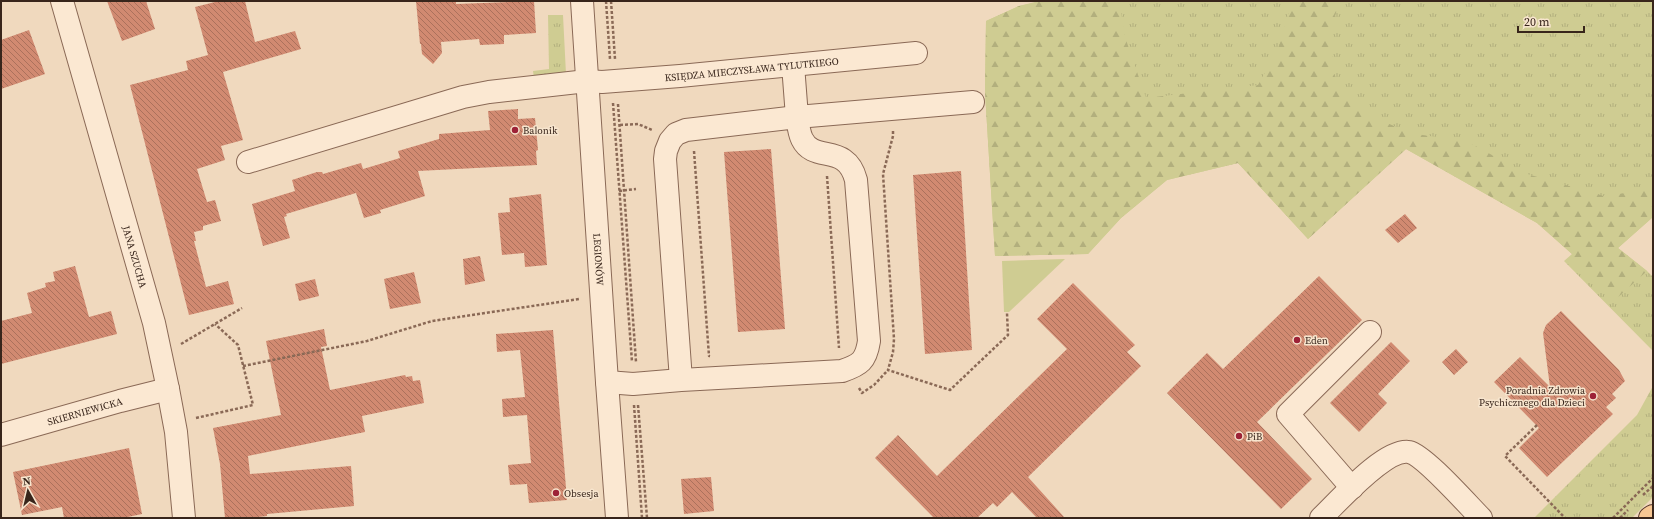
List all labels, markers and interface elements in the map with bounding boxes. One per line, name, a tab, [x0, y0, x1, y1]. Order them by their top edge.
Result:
scale bar	[1518, 8, 1584, 34]
text: 20 m	[1524, 14, 1550, 30]
street label: KSIĘDZA MIECZYSŁAWA TYLUTKIEGO	[664, 54, 839, 84]
place label: Balonik	[523, 124, 558, 137]
marker: Balonik	[510, 125, 520, 135]
street label: JANA SZUCHA	[120, 223, 150, 290]
street label: LEGIONÓW	[591, 233, 607, 286]
place label: Eden	[1305, 334, 1328, 347]
marker: Eden	[1292, 335, 1302, 345]
place label: Poradnia Zdrowia Psychicznego dla Dzieci	[1479, 384, 1586, 409]
marker: Poradnia Zdrowia Psychicznego dla Dzieci	[1588, 391, 1598, 401]
street label: SKIERNIEWICKA	[46, 394, 124, 428]
place label: PiB	[1247, 430, 1262, 443]
marker: PiB	[1234, 431, 1244, 441]
north arrow	[8, 471, 48, 511]
text: N	[22, 474, 32, 490]
place label: Obsesja	[564, 487, 599, 500]
marker: Obsesja	[551, 488, 561, 498]

